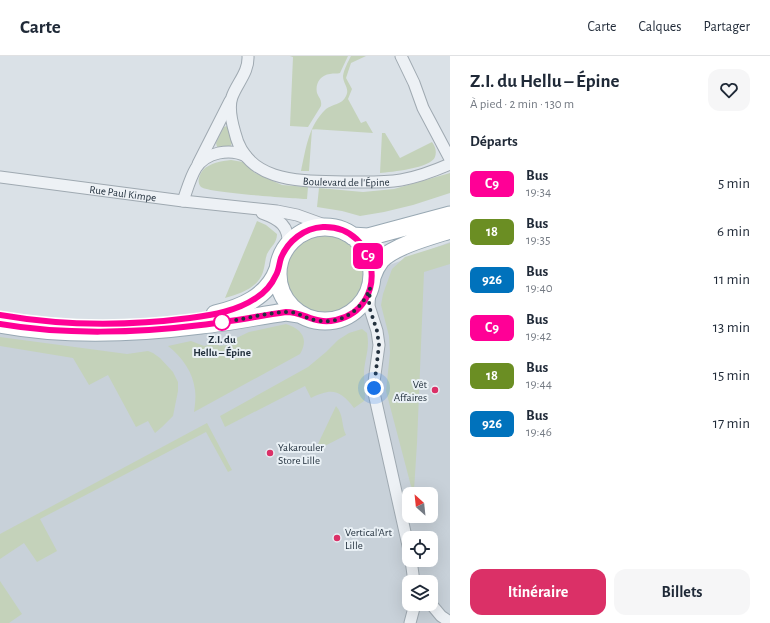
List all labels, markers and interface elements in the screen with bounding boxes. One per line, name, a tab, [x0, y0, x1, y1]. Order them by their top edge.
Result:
text: Carte	[20, 18, 61, 37]
text: Carte	[588, 20, 616, 34]
text: Calques	[638, 20, 682, 34]
text: Partager	[704, 20, 750, 34]
button: heart	[708, 69, 750, 111]
text: Z.I. du Hellu – Épine	[470, 72, 620, 91]
text: À pied · 2 min · 130 m	[470, 98, 574, 111]
text: Départs	[470, 134, 518, 149]
text: Bus	[526, 168, 548, 183]
street label: Boulevard de l'Épine	[302, 175, 390, 188]
text: 5 min	[718, 176, 750, 191]
text: C9	[485, 177, 499, 191]
street label: Rue Paul Kimpe	[89, 184, 157, 203]
text: 19:34	[526, 186, 551, 199]
text: Bus	[526, 216, 548, 231]
text: 6 min	[717, 224, 750, 239]
text: 18	[486, 225, 498, 239]
text: 19:35	[526, 234, 550, 247]
line badge: C9	[350, 243, 386, 269]
text: C9	[361, 249, 375, 263]
text: Bus	[526, 264, 548, 279]
text: 11 min	[714, 272, 750, 287]
text: 926	[482, 273, 502, 287]
text: 19:40	[526, 282, 553, 295]
text: Bus	[526, 312, 548, 327]
marker: Z.I. du Hellu – Épine	[213, 313, 231, 331]
text: 13 min	[713, 320, 750, 335]
text: C9	[485, 321, 499, 335]
text: 19:42	[526, 330, 552, 343]
place label: Z.I. du Hellu – Épine	[193, 334, 251, 358]
text: Bus	[526, 360, 548, 375]
text: 15 min	[713, 368, 750, 383]
text: 18	[486, 369, 498, 383]
your location	[364, 378, 384, 398]
text: 19:44	[526, 378, 552, 391]
place label: Vêt Affaires	[394, 379, 427, 403]
marker: Vêt Affaires	[430, 385, 440, 395]
text: Bus	[526, 408, 548, 423]
text: 17 min	[713, 416, 750, 431]
text: 926	[482, 417, 502, 431]
text: 19:46	[526, 426, 552, 439]
place label: Yakarouler Store Lille	[278, 442, 324, 466]
marker: Yakarouler Store Lille	[265, 448, 275, 458]
north arrow	[402, 487, 438, 523]
map controls	[402, 487, 438, 611]
place label: Vertical'Art Lille	[345, 527, 392, 551]
button: locate	[402, 531, 438, 567]
marker: Vertical'Art Lille	[332, 533, 342, 543]
button: Itinéraire	[470, 569, 606, 615]
button: Billets	[614, 569, 750, 615]
button: layers	[402, 575, 438, 611]

